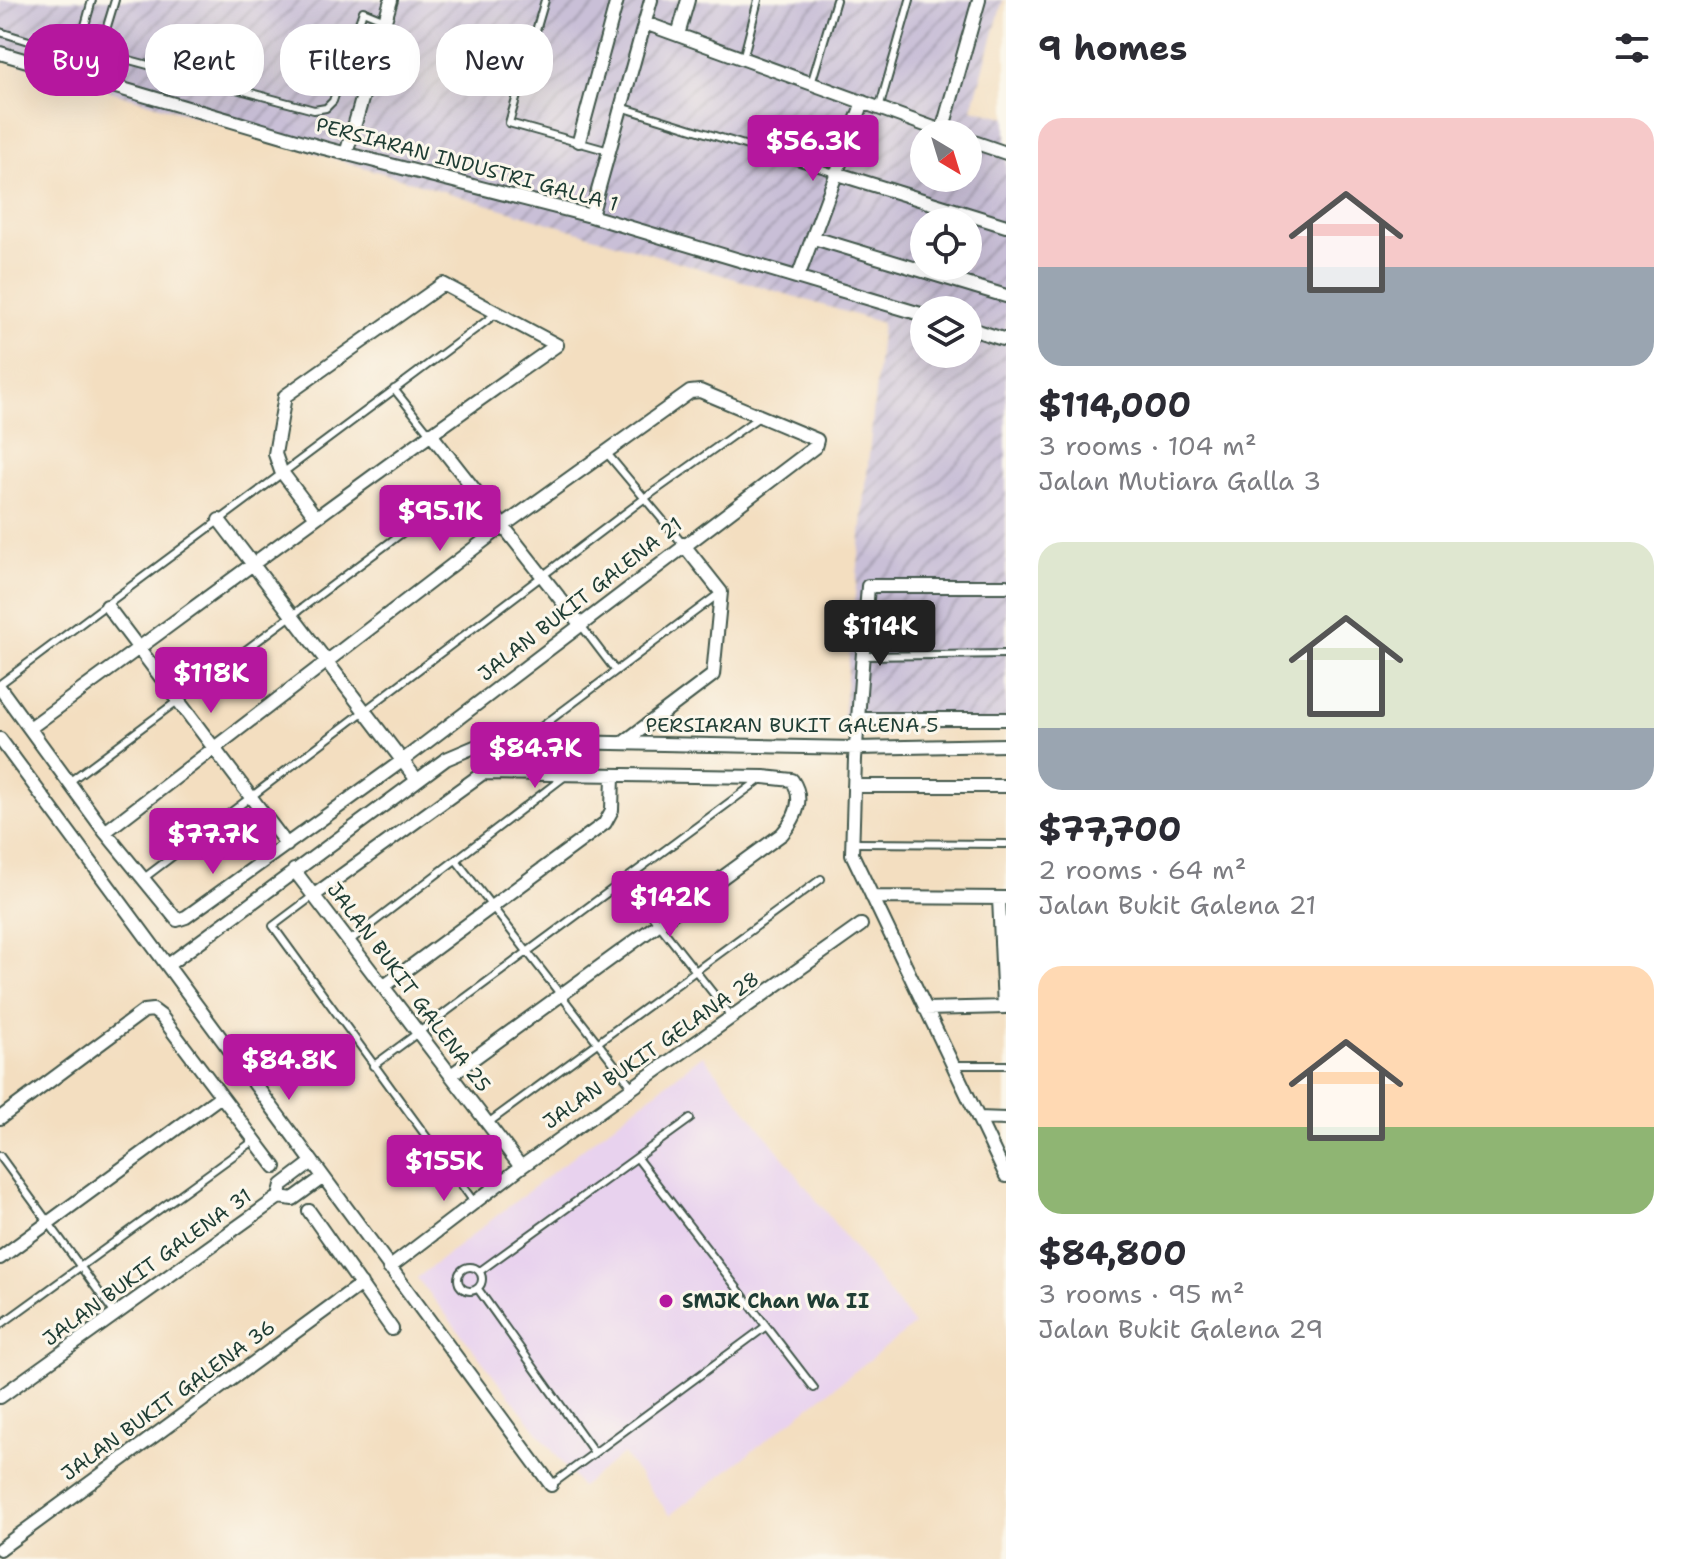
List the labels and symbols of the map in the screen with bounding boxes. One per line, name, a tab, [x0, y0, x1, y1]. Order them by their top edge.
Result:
street label: PERSIARAN INDUSTRI GALLA 1	[313, 111, 621, 217]
pin: $56.3K	[748, 115, 878, 183]
north arrow	[910, 120, 982, 192]
pin: $95.1K	[375, 485, 505, 553]
street label: JALAN BUKIT GALENA 21	[473, 511, 687, 687]
pin: $114K	[824, 600, 936, 668]
pin: $118K	[155, 647, 267, 715]
street label: PERSIARAN BUKIT GALENA 5	[646, 712, 938, 738]
pin: $84.7K	[470, 722, 600, 790]
pin: $77.7K	[148, 808, 278, 876]
pin: $142K	[614, 871, 726, 939]
street label: JALAN BUKIT GALENA 25	[321, 877, 497, 1097]
street label: JALAN BUKIT GELANA 28	[538, 965, 764, 1135]
pin: $84.8K	[224, 1034, 354, 1102]
pin: $155K	[388, 1135, 500, 1203]
street label: JALAN BUKIT GALENA 31	[38, 1182, 256, 1352]
place label: SMJK Chan Wa II	[682, 1288, 869, 1314]
marker: SMJK Chan Wa II	[657, 1292, 675, 1310]
street label: JALAN BUKIT GALENA 36	[56, 1314, 280, 1486]

